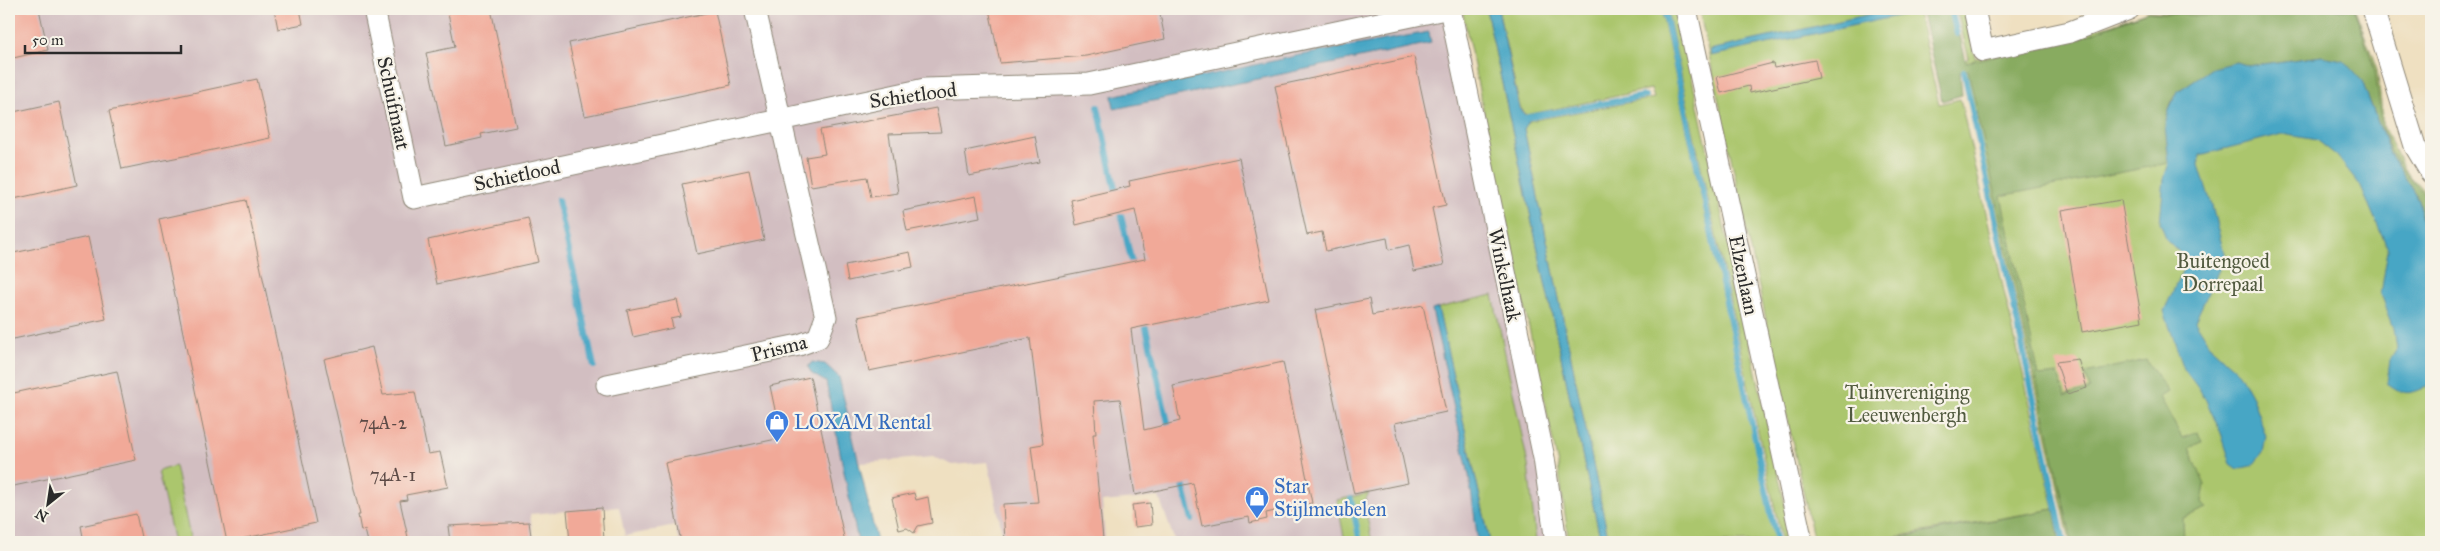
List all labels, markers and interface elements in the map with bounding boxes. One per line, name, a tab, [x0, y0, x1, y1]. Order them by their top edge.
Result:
scale bar	[25, 22, 181, 54]
text: 50 m	[32, 31, 64, 49]
street label: Schuifmaat	[372, 54, 416, 152]
street label: Schietlood	[868, 77, 958, 113]
street label: Schietlood	[472, 154, 562, 196]
street label: Winkelhaak	[1483, 226, 1527, 325]
street label: Elzenlaan	[1724, 233, 1764, 317]
park label: Buitengoed Dorrepaal	[2176, 249, 2270, 296]
street label: Prisma	[748, 329, 810, 367]
park label: Tuinvereniging Leeuwenbergh	[1845, 380, 1970, 428]
shop icon: LOXAM Rental	[764, 409, 790, 443]
place label: LOXAM Rental	[794, 410, 932, 434]
house number: 74A-2	[359, 412, 407, 434]
house number: 74A-1	[370, 464, 416, 486]
place label: Star Stijlmeubelen	[1274, 474, 1387, 521]
north arrow	[22, 478, 72, 528]
shop icon: Star Stijlmeubelen	[1244, 485, 1270, 519]
text: N	[32, 504, 51, 525]

